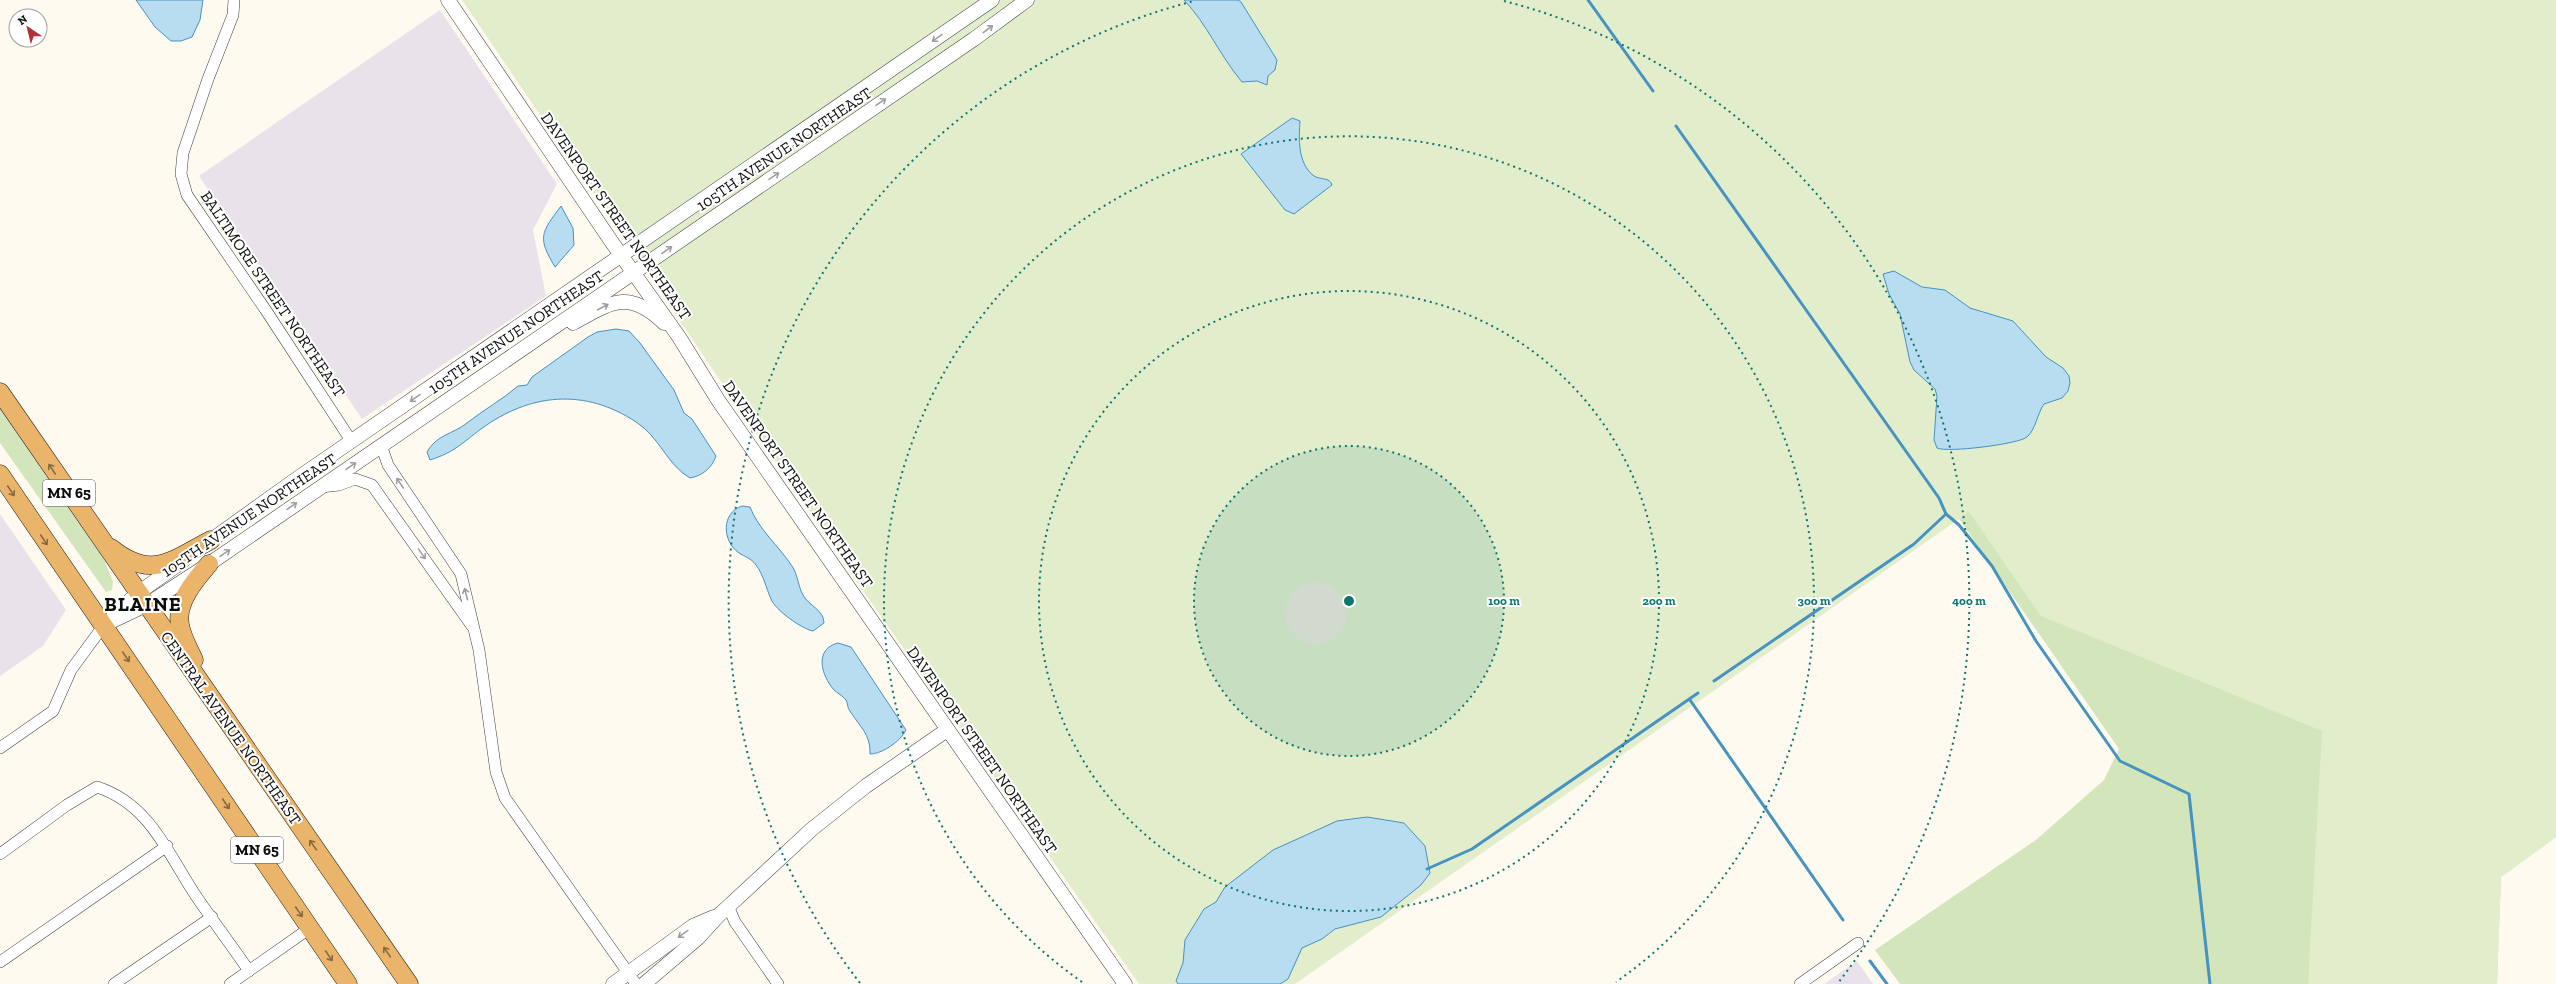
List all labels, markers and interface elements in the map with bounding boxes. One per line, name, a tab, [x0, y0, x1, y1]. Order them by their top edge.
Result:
north arrow	[8, 8, 48, 48]
text: N	[15, 12, 30, 28]
one-way arrow	[983, 25, 994, 33]
one-way arrow	[931, 34, 942, 42]
street label: 105TH AVENUE NORTHEAST	[693, 83, 875, 215]
one-way arrow	[875, 98, 887, 106]
street label: DAVENPORT STREET NORTHEAST	[537, 109, 695, 323]
one-way arrow	[768, 172, 779, 180]
street label: BALTIMORE STREET NORTHEAST	[197, 187, 349, 401]
one-way arrow	[661, 246, 672, 254]
street label: 105TH AVENUE NORTHEAST	[425, 266, 607, 398]
one-way arrow	[597, 302, 609, 310]
street label: DAVENPORT STREET NORTHEAST	[719, 377, 877, 591]
one-way arrow	[410, 394, 421, 402]
street label: 105TH AVENUE NORTHEAST	[158, 449, 340, 581]
one-way arrow	[345, 462, 356, 470]
one-way arrow	[48, 464, 56, 475]
one-way arrow	[396, 478, 404, 489]
road number: MN 65	[43, 480, 95, 506]
one-way arrow	[7, 485, 15, 496]
one-way arrow	[287, 502, 298, 510]
one-way arrow	[40, 534, 48, 545]
one-way arrow	[418, 548, 426, 559]
one-way arrow	[219, 549, 230, 557]
one-way arrow	[462, 588, 469, 601]
district label: BLAINE	[104, 592, 182, 616]
centre of rings	[1342, 594, 1356, 608]
text: 100 m	[1488, 594, 1520, 608]
text: 200 m	[1642, 594, 1676, 608]
text: 300 m	[1798, 594, 1831, 608]
text: 400 m	[1952, 594, 1986, 608]
street label: CENTRAL AVENUE NORTHEAST	[157, 628, 305, 828]
street label: DAVENPORT STREET NORTHEAST	[903, 643, 1061, 857]
one-way arrow	[122, 651, 130, 662]
one-way arrow	[222, 799, 230, 810]
road number: MN 65	[231, 837, 283, 863]
one-way arrow	[309, 840, 317, 851]
one-way arrow	[295, 906, 303, 917]
one-way arrow	[678, 929, 689, 938]
one-way arrow	[383, 947, 391, 958]
one-way arrow	[325, 950, 333, 961]

